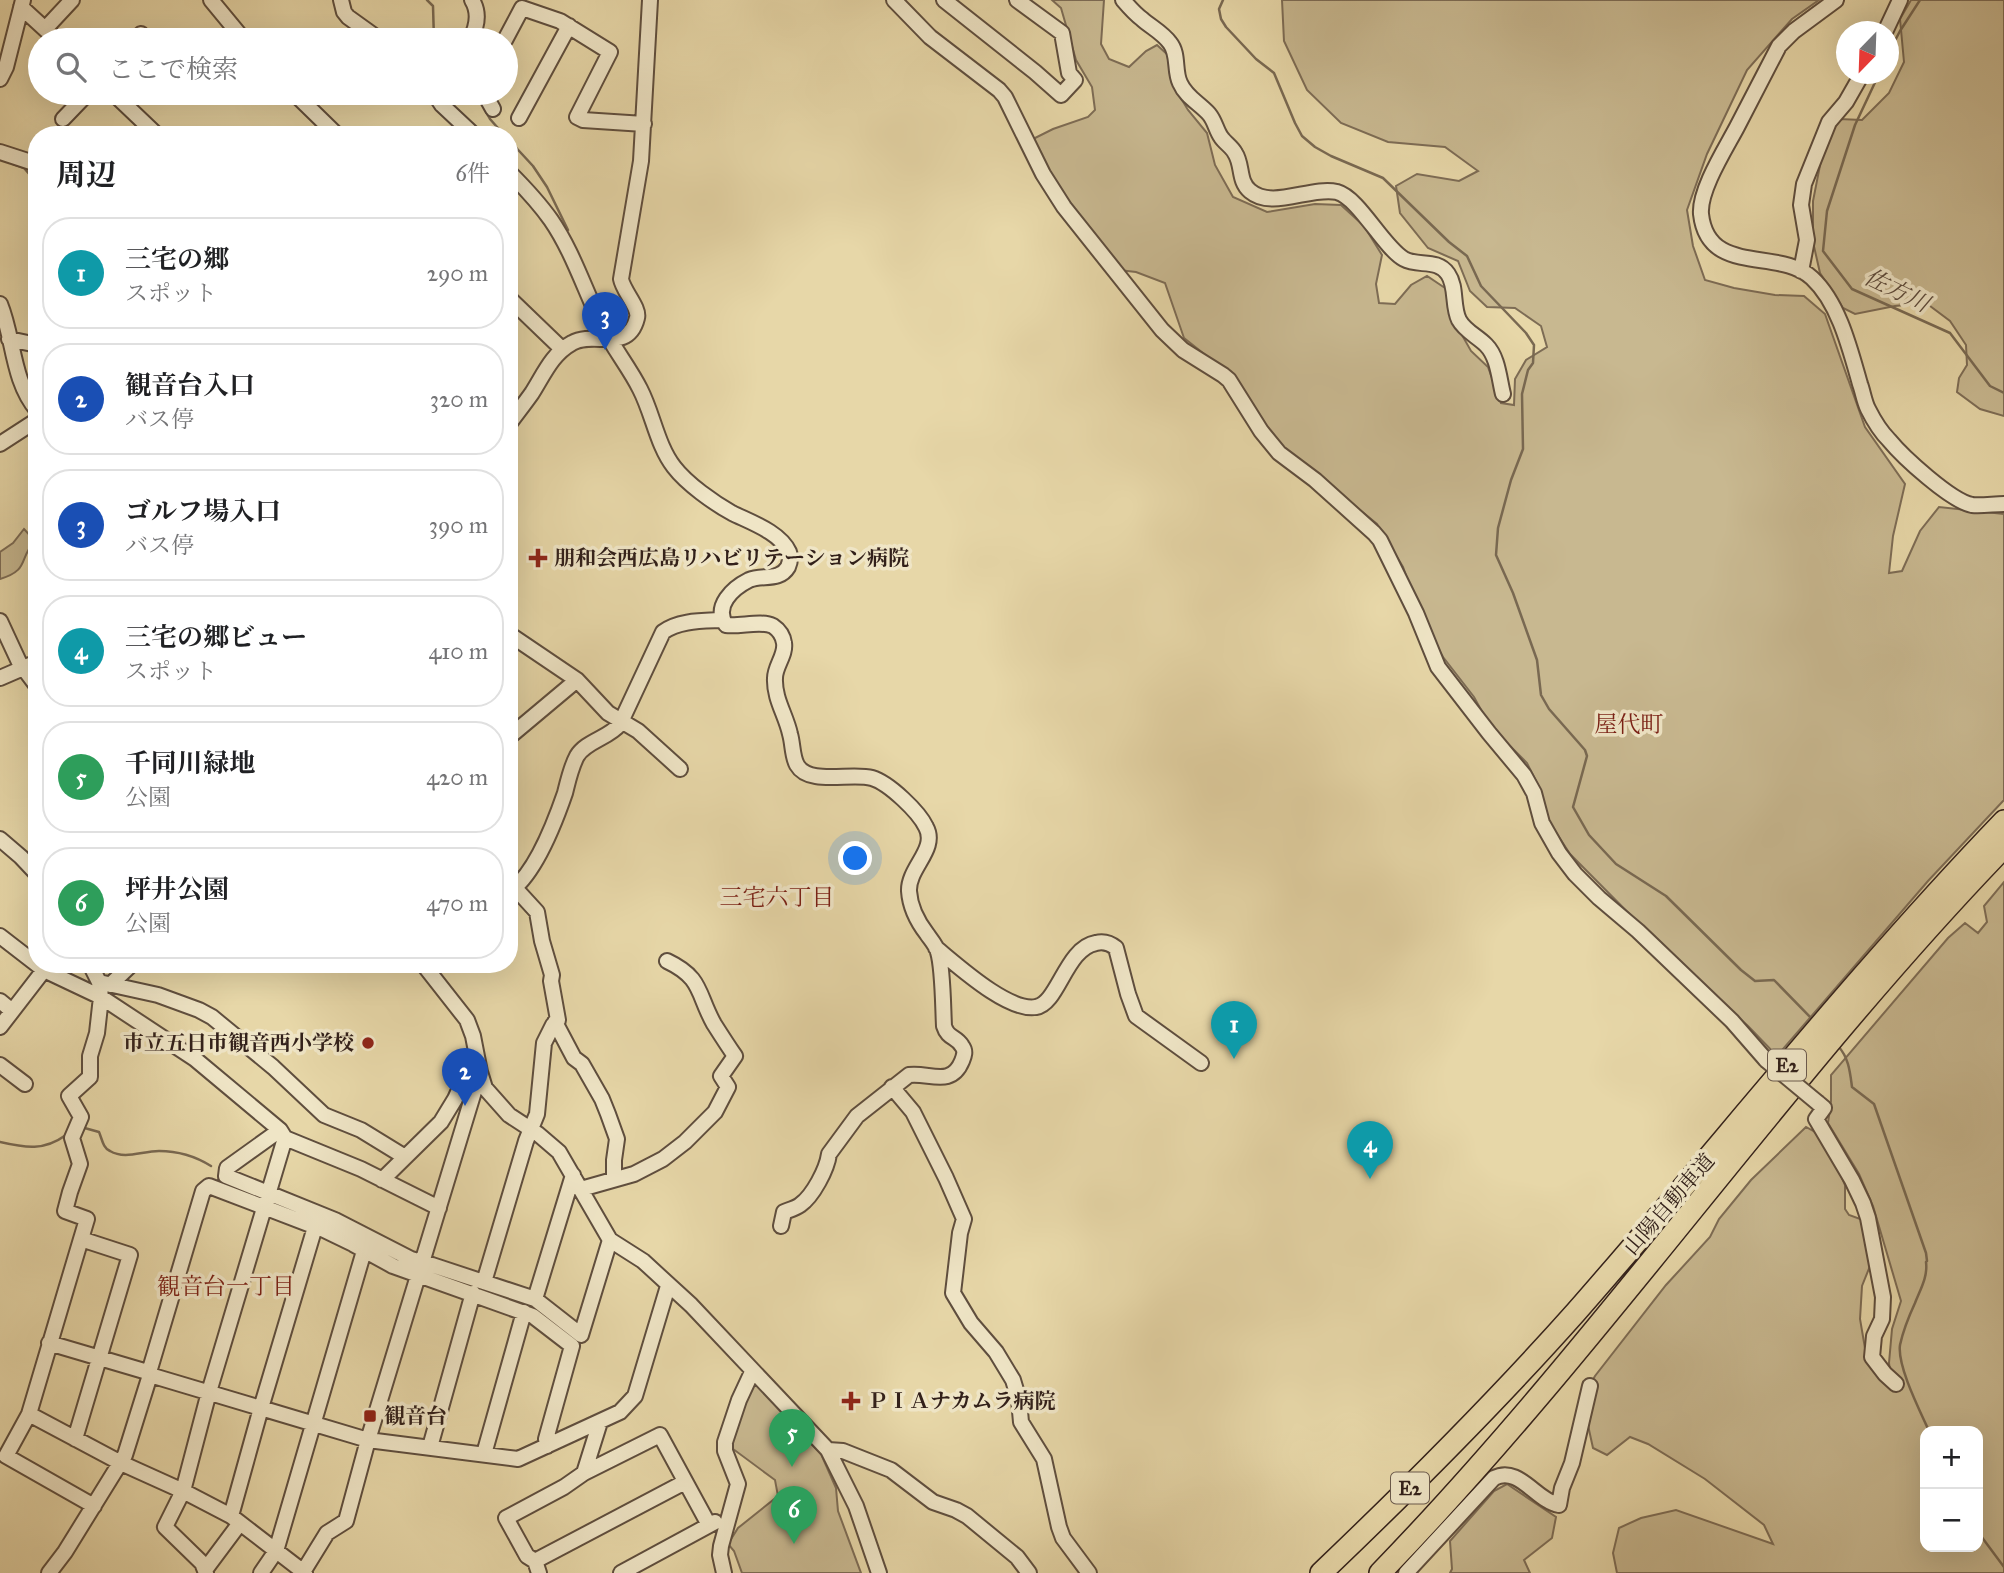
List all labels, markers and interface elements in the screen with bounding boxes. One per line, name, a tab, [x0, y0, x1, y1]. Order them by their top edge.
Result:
north arrow	[1836, 21, 1899, 84]
search box	[28, 28, 518, 105]
icon: search	[52, 48, 90, 86]
text: ここで検索	[108, 53, 238, 85]
text: 周辺	[56, 157, 116, 193]
text: 6件	[455, 159, 490, 187]
text: 三宅の郷	[125, 243, 229, 275]
text: 1	[76, 259, 86, 287]
text: 290 m	[427, 259, 488, 287]
water label: 佐方川	[1860, 262, 1937, 319]
text: スポット	[125, 279, 217, 307]
pin: 3	[582, 292, 628, 350]
text: 観音台入口	[125, 369, 255, 401]
text: 2	[75, 385, 87, 413]
text: 320 m	[430, 385, 488, 413]
text: バス停	[125, 405, 194, 433]
text: ゴルフ場入口	[125, 495, 281, 527]
text: 3	[76, 511, 86, 539]
text: 390 m	[429, 511, 488, 539]
text: バス停	[125, 531, 194, 559]
place label: 朋和会西広島リハビリテーション病院	[554, 545, 909, 571]
marker: 朋和会西広島リハビリテーション病院	[528, 548, 548, 568]
text: 三宅の郷ビュー	[125, 621, 307, 653]
text: 4	[75, 637, 87, 665]
text: 410 m	[429, 637, 488, 665]
text: スポット	[125, 657, 217, 685]
district label: 屋代町	[1595, 710, 1664, 738]
text: 千同川緑地	[125, 747, 255, 779]
text: 5	[76, 763, 86, 791]
text: 420 m	[426, 763, 488, 791]
text: 公園	[125, 783, 171, 811]
your location	[838, 841, 872, 875]
text: 坪井公園	[125, 873, 229, 905]
district label: 三宅六丁目	[720, 883, 835, 911]
text: 6	[75, 889, 87, 917]
text: 470 m	[426, 889, 488, 917]
text: 公園	[125, 909, 171, 937]
pin: 1	[1211, 1001, 1257, 1059]
place label: 市立五日市観音西小学校	[123, 1030, 354, 1056]
marker: 市立五日市観音西小学校	[360, 1035, 376, 1051]
pin: 2	[442, 1048, 488, 1106]
road number: E2	[1768, 1050, 1806, 1080]
pin: 4	[1347, 1121, 1393, 1179]
street label: 山陽自動車道	[1618, 1148, 1720, 1260]
district label: 観音台一丁目	[157, 1272, 295, 1300]
place label: ＰＩＡナカムラ病院	[867, 1388, 1056, 1414]
marker: ＰＩＡナカムラ病院	[841, 1391, 861, 1411]
place label: 観音台	[384, 1403, 447, 1429]
marker: 観音台	[362, 1408, 378, 1424]
pin: 5	[769, 1409, 815, 1467]
map controls	[1920, 1426, 1983, 1552]
button: +	[1920, 1426, 1983, 1489]
road number: E2	[1391, 1472, 1429, 1504]
pin: 6	[771, 1486, 817, 1544]
button: −	[1920, 1489, 1983, 1552]

